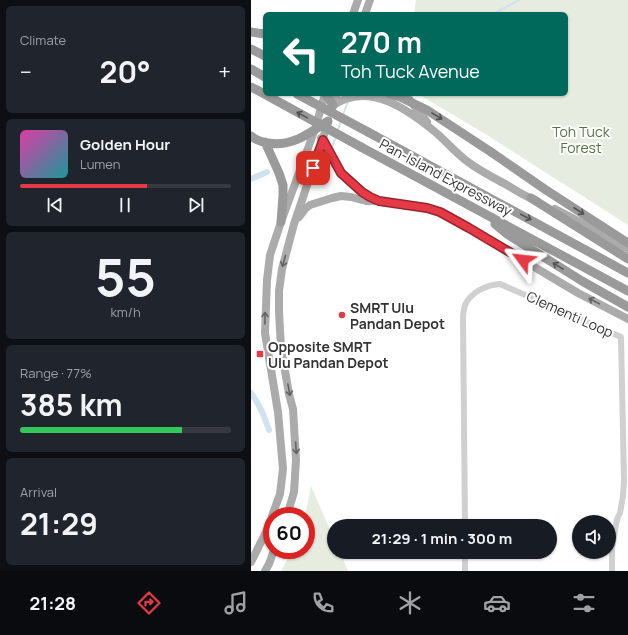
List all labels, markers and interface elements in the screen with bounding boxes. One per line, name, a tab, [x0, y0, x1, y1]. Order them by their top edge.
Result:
text: 270 m	[341, 23, 422, 61]
icon: left	[275, 28, 327, 80]
text: Climate	[20, 31, 66, 49]
text: 20°	[100, 51, 151, 92]
text: −	[20, 57, 32, 87]
text: +	[218, 57, 231, 87]
text: Toh Tuck Avenue	[341, 59, 480, 83]
one-way arrow	[297, 111, 309, 118]
one-way arrow	[431, 112, 442, 120]
park label: Toh Tuck Forest	[552, 122, 611, 157]
text: Golden Hour	[80, 134, 170, 155]
street label: Pan-Island Expressway	[376, 134, 516, 220]
pin	[296, 151, 330, 185]
text: Lumen	[80, 155, 120, 173]
icon: arrive	[302, 157, 324, 179]
icon: previous	[44, 194, 66, 216]
icon: pause	[114, 194, 136, 216]
icon: next	[185, 194, 207, 216]
one-way arrow	[573, 208, 585, 216]
one-way arrow	[520, 214, 532, 222]
position arrow	[502, 239, 544, 281]
text: 55	[95, 241, 156, 312]
one-way arrow	[280, 255, 287, 268]
one-way arrow	[553, 262, 564, 270]
street label: Clementi Loop	[524, 286, 616, 342]
one-way arrow	[588, 297, 600, 304]
place label: SMRT Ulu Pandan Depot	[350, 298, 445, 333]
text: km/h	[110, 303, 141, 321]
marker: SMRT Ulu Pandan Depot	[337, 310, 347, 320]
one-way arrow	[261, 312, 269, 325]
place label: Opposite SMRT Ulu Pandan Depot	[268, 337, 389, 372]
marker: Opposite SMRT Ulu Pandan Depot	[255, 349, 265, 359]
text: Range · 77%	[20, 364, 92, 382]
one-way arrow	[285, 383, 293, 396]
text: 385 km	[20, 384, 123, 425]
one-way arrow	[292, 441, 299, 454]
text: Arrival	[20, 483, 57, 501]
text: 21:29	[20, 503, 98, 544]
speed limit sign: 60	[263, 507, 315, 559]
map controls	[572, 515, 616, 559]
button: sound	[572, 515, 616, 559]
text: 21:29 · 1 min · 300 m	[372, 528, 512, 549]
icon: directions	[135, 589, 163, 617]
icon: music	[222, 589, 250, 617]
icon: phone	[309, 589, 337, 617]
icon: climate	[396, 589, 424, 617]
icon: car	[483, 589, 511, 617]
icon: filters	[570, 589, 598, 617]
text: 21:28	[30, 591, 76, 615]

